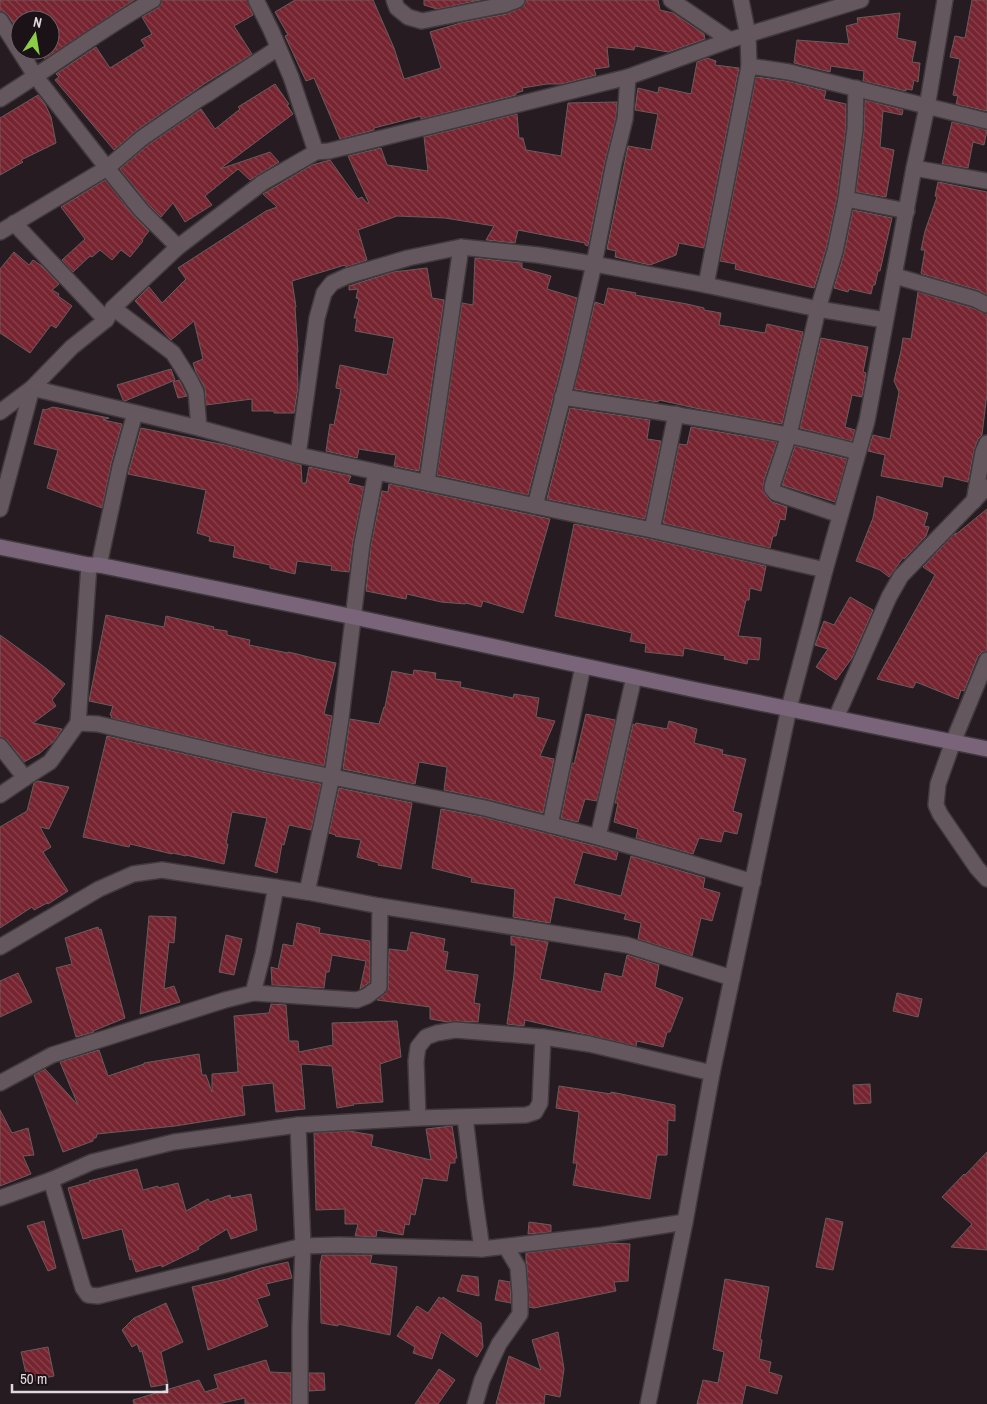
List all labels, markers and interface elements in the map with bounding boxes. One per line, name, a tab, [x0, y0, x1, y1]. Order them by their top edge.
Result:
north arrow	[10, 10, 60, 60]
text: N	[32, 13, 44, 32]
scale bar	[12, 1362, 168, 1394]
text: 50 m	[20, 1368, 47, 1389]

